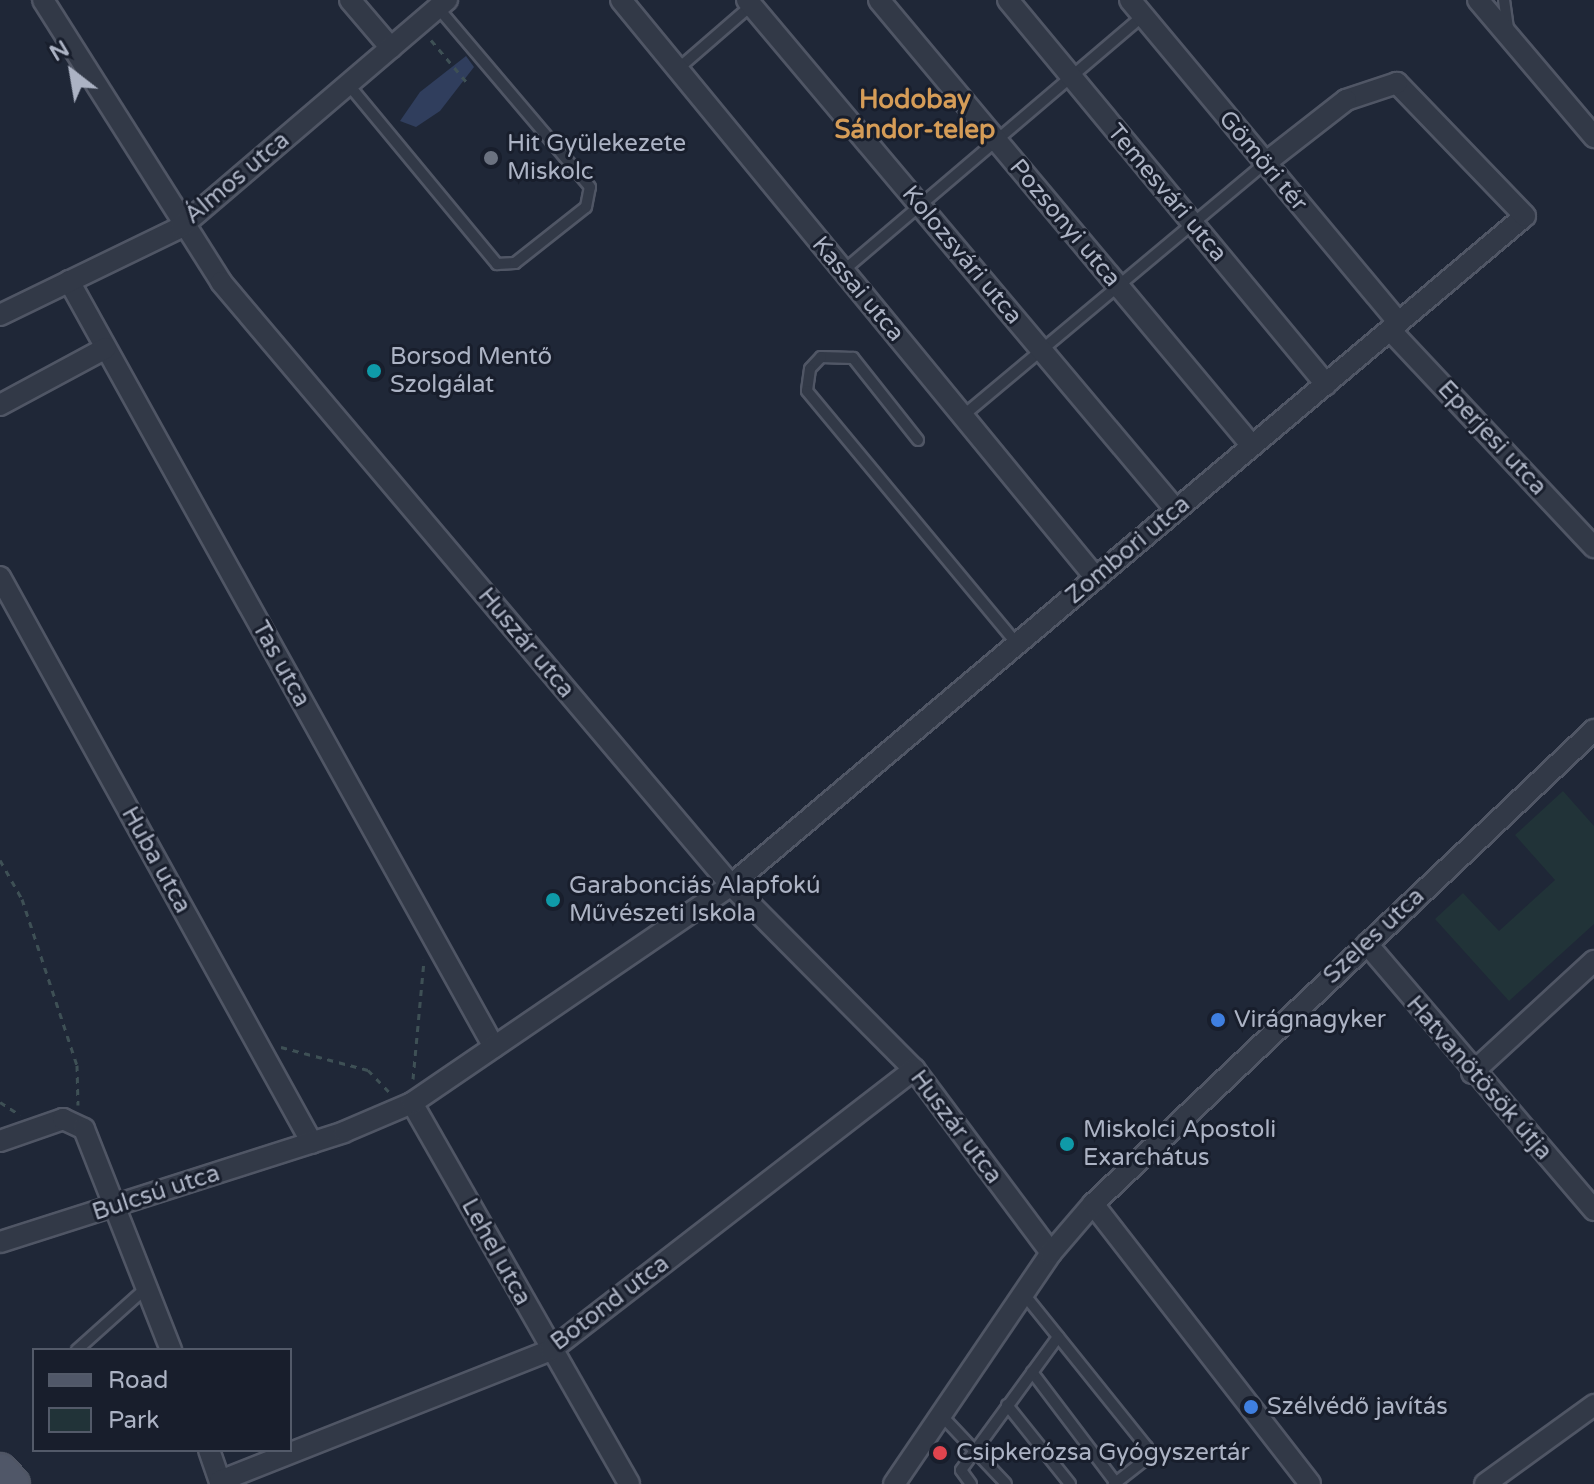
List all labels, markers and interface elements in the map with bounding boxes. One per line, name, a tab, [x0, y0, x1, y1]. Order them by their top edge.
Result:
north arrow	[32, 32, 112, 112]
text: N	[45, 36, 74, 67]
district label: Hodobay Sándor-telep	[835, 84, 995, 146]
street label: Gömöri tér	[1213, 105, 1313, 217]
street label: Temesvári utca	[1101, 118, 1233, 268]
street label: Álmos utca	[179, 126, 295, 230]
place label: Hit Gyülekezete Miskolc	[507, 130, 686, 186]
marker: Hit Gyülekezete Miskolc	[482, 149, 500, 167]
street label: Pozsonyi utca	[1003, 153, 1127, 293]
street label: Kolozsvári utca	[896, 180, 1028, 330]
street label: Kassai utca	[806, 231, 910, 347]
place label: Borsod Mentő Szolgálat	[390, 343, 552, 399]
marker: Borsod Mentő Szolgálat	[365, 362, 383, 380]
street label: Eperjesi utca	[1432, 375, 1552, 501]
street label: Zombori utca	[1060, 490, 1196, 610]
street label: Huszár utca	[472, 582, 580, 704]
street label: Tas utca	[246, 616, 316, 712]
street label: Huba utca	[115, 802, 197, 918]
place label: Garabonciás Alapfokú Művészeti Iskola	[569, 872, 821, 928]
street label: Szeles utca	[1318, 882, 1430, 990]
marker: Garabonciás Alapfokú Művészeti Iskola	[544, 891, 562, 909]
street label: Hatvanötösök útja	[1400, 990, 1558, 1166]
place label: Virágnagyker	[1234, 1006, 1386, 1034]
marker: Virágnagyker	[1209, 1011, 1227, 1029]
street label: Huszár utca	[904, 1065, 1008, 1189]
place label: Miskolci Apostoli Exarchátus	[1083, 1116, 1276, 1172]
marker: Miskolci Apostoli Exarchátus	[1058, 1135, 1076, 1153]
street label: Bulcsú utca	[89, 1159, 223, 1227]
street label: Lehel utca	[455, 1194, 537, 1310]
street label: Botond utca	[545, 1249, 675, 1357]
legend	[32, 1348, 292, 1452]
text: Road	[108, 1366, 168, 1395]
place label: Szélvédő javítás	[1267, 1393, 1448, 1421]
marker: Szélvédő javítás	[1242, 1398, 1260, 1416]
text: Park	[108, 1406, 159, 1435]
place label: Csipkerózsa Gyógyszertár	[956, 1439, 1250, 1467]
marker: Csipkerózsa Gyógyszertár	[931, 1444, 949, 1462]

